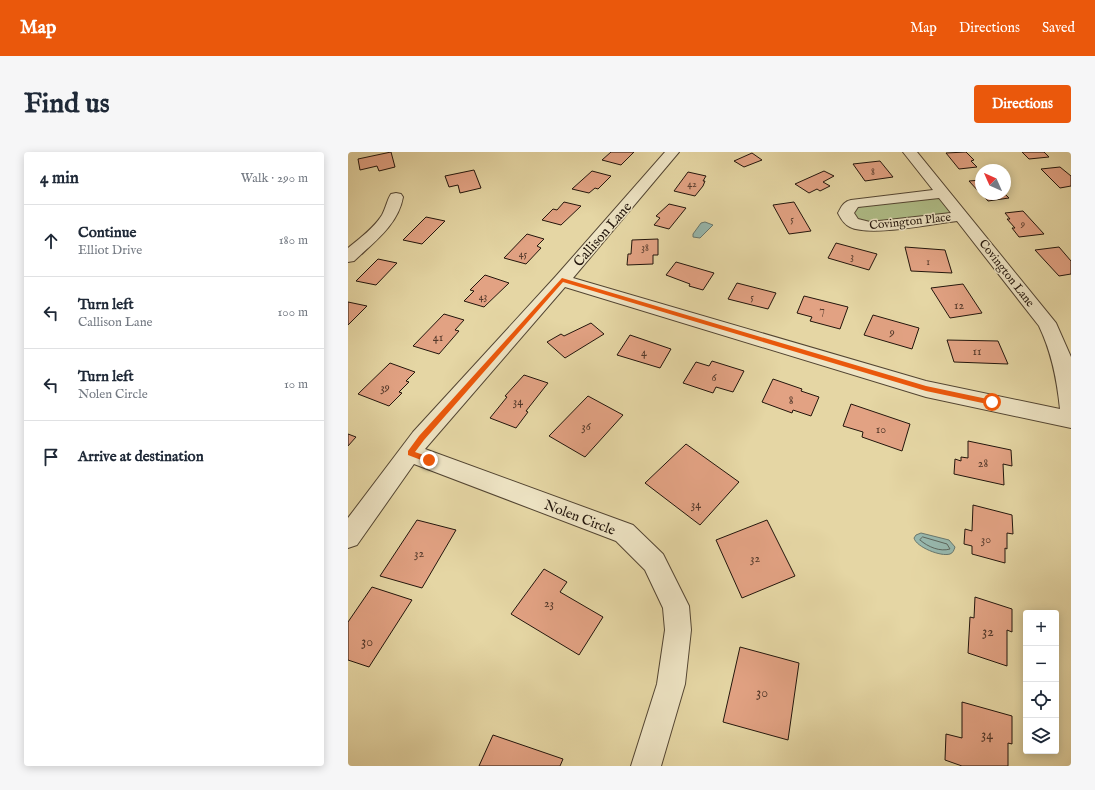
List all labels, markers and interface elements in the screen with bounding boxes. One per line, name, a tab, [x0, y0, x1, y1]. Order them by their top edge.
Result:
text: Map	[20, 16, 56, 40]
text: Map	[910, 19, 937, 37]
text: Directions	[959, 19, 1020, 37]
text: Saved	[1042, 19, 1075, 37]
button: Directions	[974, 85, 1071, 123]
text: Find us	[24, 87, 110, 122]
north arrow	[975, 164, 1011, 200]
house number: 8	[871, 166, 875, 179]
text: 4 min	[40, 168, 79, 189]
text: Walk · 290 m	[241, 170, 308, 187]
house number: 42	[687, 178, 697, 191]
street label: Callison Lane	[570, 198, 636, 271]
street label: Covington Place	[868, 210, 952, 233]
house number: 5	[790, 213, 794, 226]
house number: 9	[1020, 218, 1025, 231]
text: Continue	[78, 223, 136, 242]
icon: ahead	[40, 230, 62, 252]
text: 180 m	[279, 232, 308, 249]
street label: Covington Lane	[976, 237, 1038, 310]
text: Elliot Drive	[78, 242, 142, 259]
house number: 38	[641, 242, 649, 255]
house number: 45	[519, 248, 528, 261]
house number: 3	[850, 251, 854, 264]
house number: 1	[926, 256, 930, 269]
house number: 43	[479, 291, 488, 304]
house number: 5	[750, 291, 754, 304]
text: Turn left	[78, 295, 134, 314]
house number: 12	[954, 298, 964, 313]
icon: left	[40, 302, 62, 324]
house number: 7	[819, 303, 825, 318]
text: 100 m	[278, 304, 308, 321]
text: Callison Lane	[78, 314, 153, 331]
house number: 9	[888, 325, 895, 340]
house number: 41	[433, 330, 443, 345]
house number: 11	[973, 344, 981, 359]
house number: 4	[641, 345, 647, 360]
text: Turn left	[78, 367, 134, 386]
house number: 6	[711, 370, 717, 385]
icon: left	[40, 374, 62, 396]
text: 10 m	[284, 376, 308, 393]
house number: 39	[380, 380, 390, 395]
text: Nolen Circle	[78, 386, 148, 403]
house number: 8	[789, 393, 794, 408]
route start	[983, 393, 1001, 411]
house number: 34	[513, 394, 523, 409]
house number: 36	[581, 419, 592, 434]
house number: 10	[876, 422, 886, 437]
icon: arrive	[40, 446, 62, 468]
text: Arrive at destination	[78, 447, 204, 466]
route end	[420, 451, 438, 469]
house number: 28	[978, 456, 988, 471]
street label: Nolen Circle	[541, 496, 618, 540]
house number: 34	[691, 497, 701, 512]
house number: 30	[981, 532, 991, 547]
house number: 32	[414, 546, 424, 561]
house number: 32	[750, 551, 760, 566]
house number: 23	[544, 596, 554, 611]
map controls	[1023, 610, 1059, 754]
button: +	[1023, 610, 1059, 646]
house number: 32	[982, 623, 994, 641]
house number: 30	[361, 633, 373, 651]
button: −	[1023, 646, 1059, 682]
button: locate	[1023, 682, 1059, 718]
house number: 30	[756, 684, 768, 702]
button: layers	[1023, 718, 1059, 754]
house number: 34	[981, 726, 993, 744]

